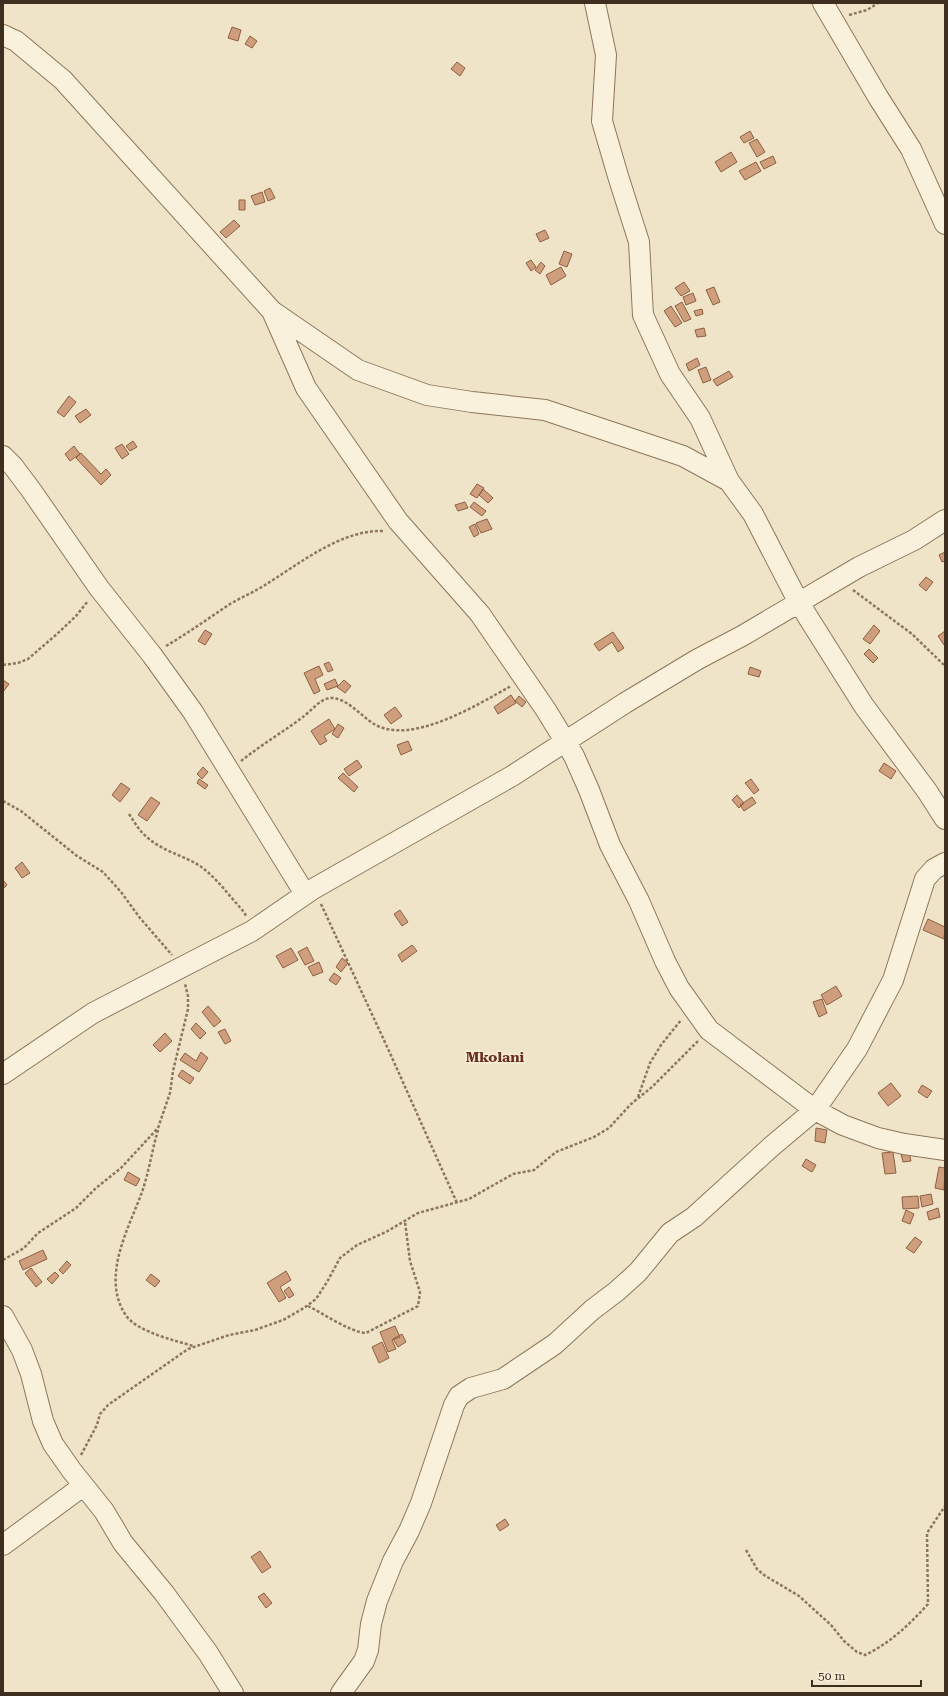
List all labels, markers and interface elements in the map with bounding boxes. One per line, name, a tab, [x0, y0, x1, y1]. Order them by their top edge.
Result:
district label: Mkolani	[466, 1049, 525, 1065]
scale bar	[812, 1662, 921, 1688]
text: 50 m	[818, 1669, 845, 1683]

